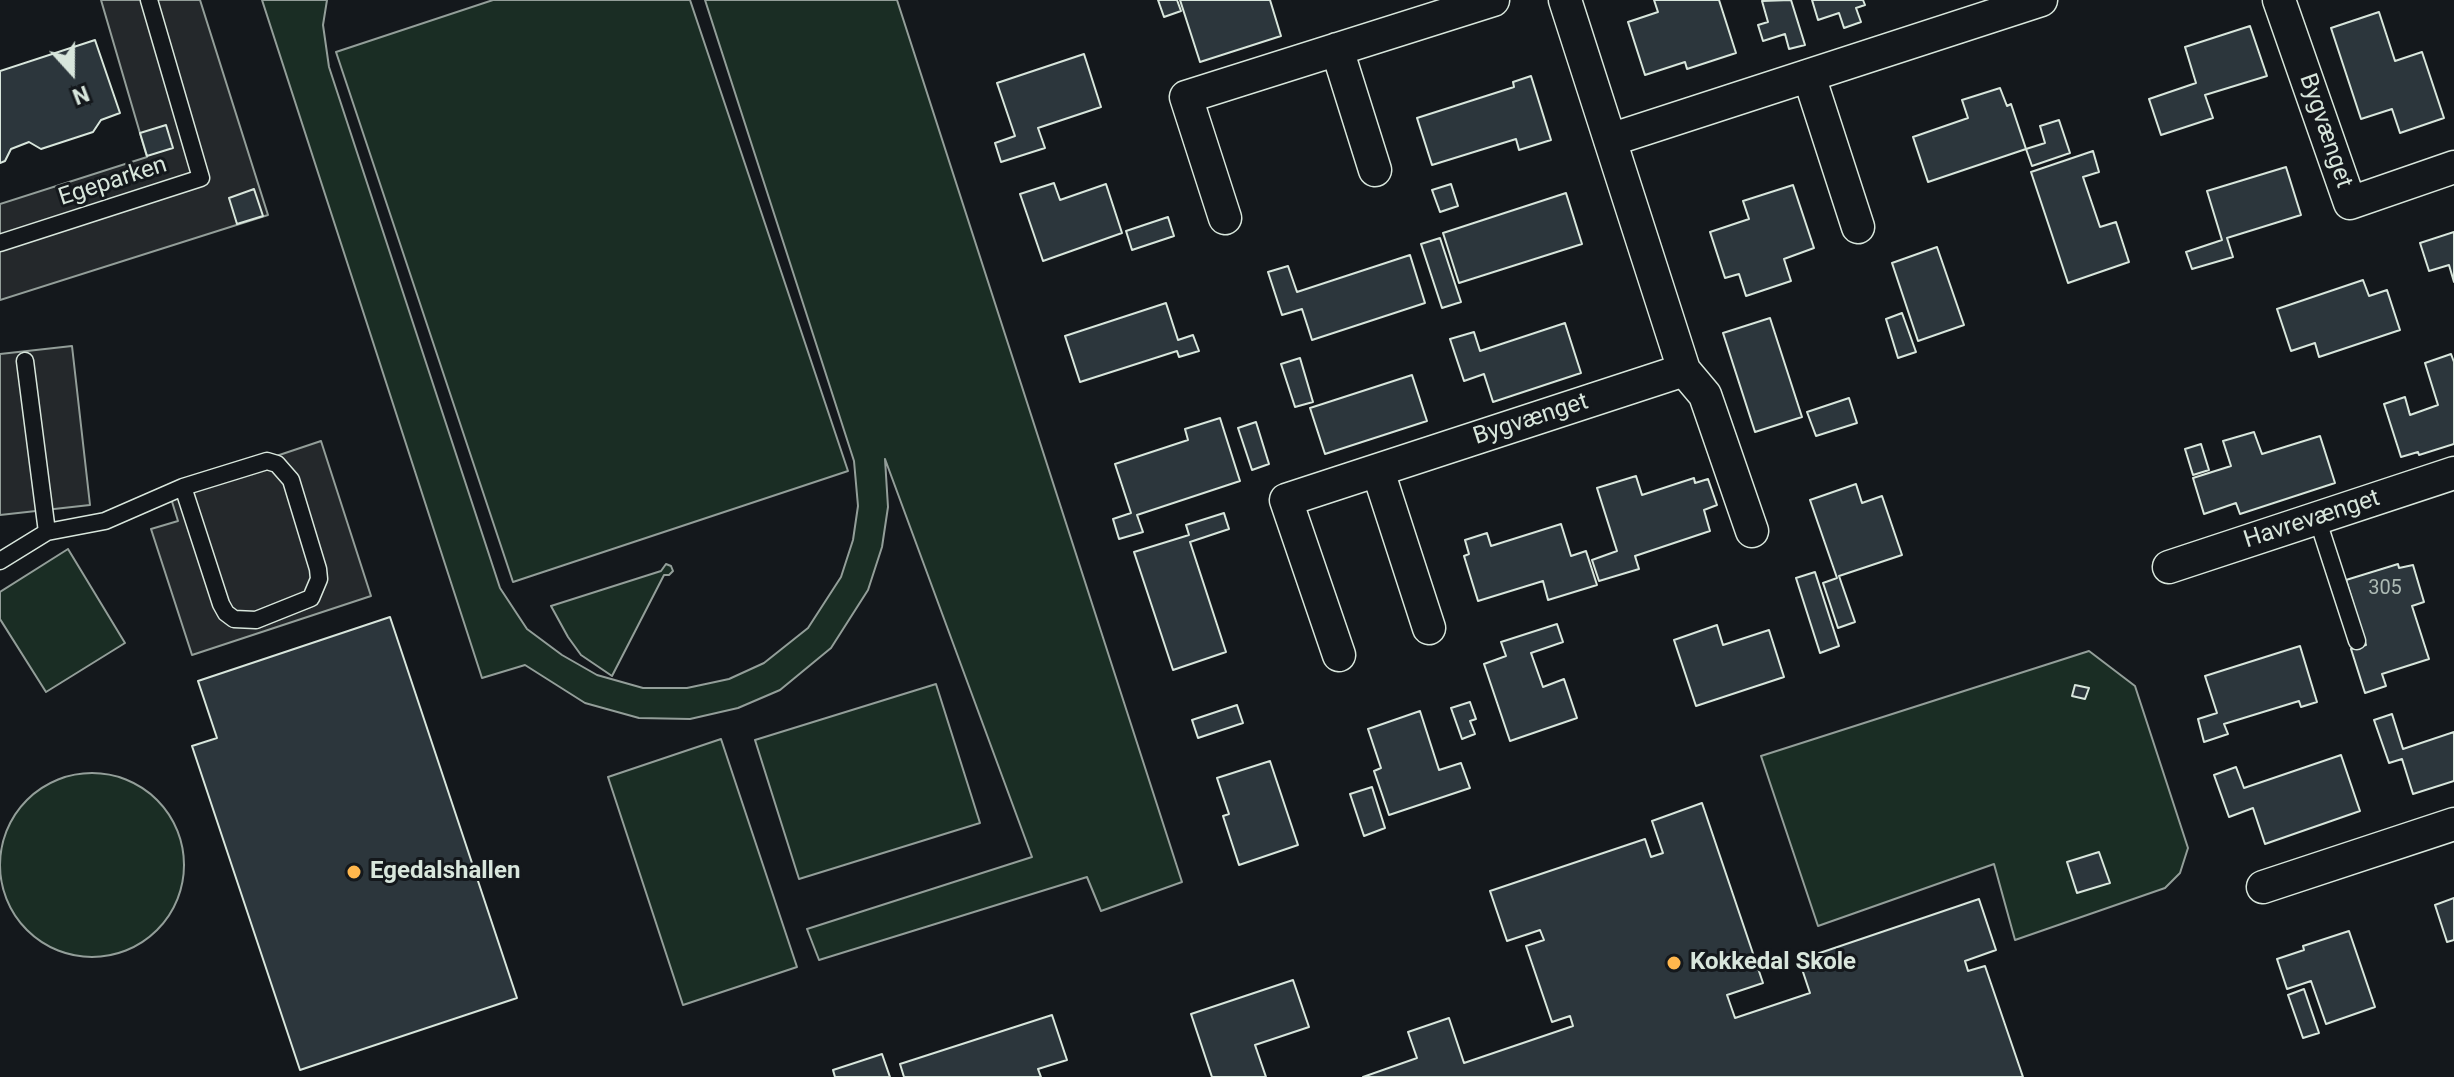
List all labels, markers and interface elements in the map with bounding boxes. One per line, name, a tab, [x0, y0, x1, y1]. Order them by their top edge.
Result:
north arrow	[32, 32, 112, 112]
street label: Bygvænget	[2292, 70, 2358, 192]
text: N	[69, 80, 93, 109]
street label: Egeparken	[55, 151, 171, 213]
street label: Bygvænget	[1470, 388, 1592, 452]
street label: Havrevænget	[2240, 484, 2384, 556]
house number: 305	[2368, 577, 2402, 601]
place label: Egedalshallen	[370, 858, 520, 886]
marker: Egedalshallen	[345, 863, 363, 881]
place label: Kokkedal Skole	[1690, 949, 1856, 977]
marker: Kokkedal Skole	[1665, 954, 1683, 972]

